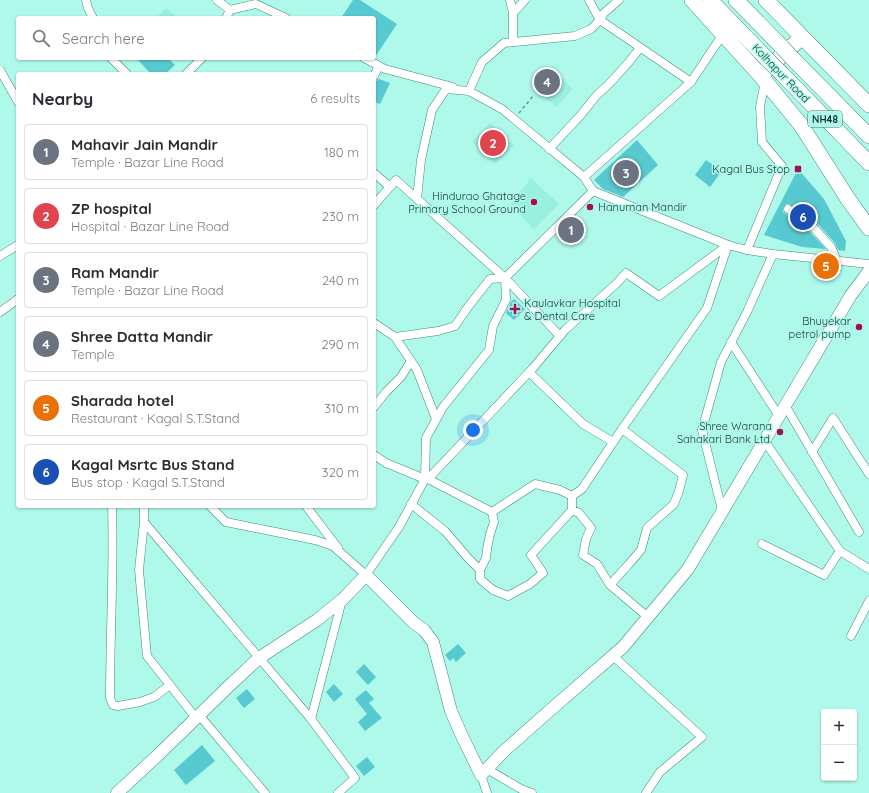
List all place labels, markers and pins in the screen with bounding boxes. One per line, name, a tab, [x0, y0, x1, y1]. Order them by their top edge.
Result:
pin: 4	[534, 67, 560, 97]
pin: 2	[480, 128, 506, 158]
pin: 3	[613, 158, 639, 188]
place label: Kagal Bus Stop	[712, 162, 790, 176]
marker: Kagal Bus Stop	[793, 164, 803, 174]
place label: Hindurao Ghatage Primary School Ground	[408, 189, 526, 216]
marker: Hindurao Ghatage Primary School Ground	[529, 197, 539, 207]
place label: Hanuman Mandir	[598, 200, 687, 214]
marker: Hanuman Mandir	[585, 202, 595, 212]
pin: 6	[790, 202, 816, 232]
pin: 1	[558, 215, 584, 245]
pin: 5	[813, 251, 839, 281]
place label: Kaulavkar Hospital & Dental Care	[524, 296, 621, 323]
marker: Kaulavkar Hospital & Dental Care	[509, 303, 521, 315]
place label: Bhuyekar petrol pump	[789, 314, 852, 341]
marker: Bhuyekar petrol pump	[854, 322, 864, 332]
place label: Shree Warana Sahakari Bank Ltd.	[677, 419, 772, 446]
marker: Shree Warana Sahakari Bank Ltd.	[775, 427, 785, 437]

